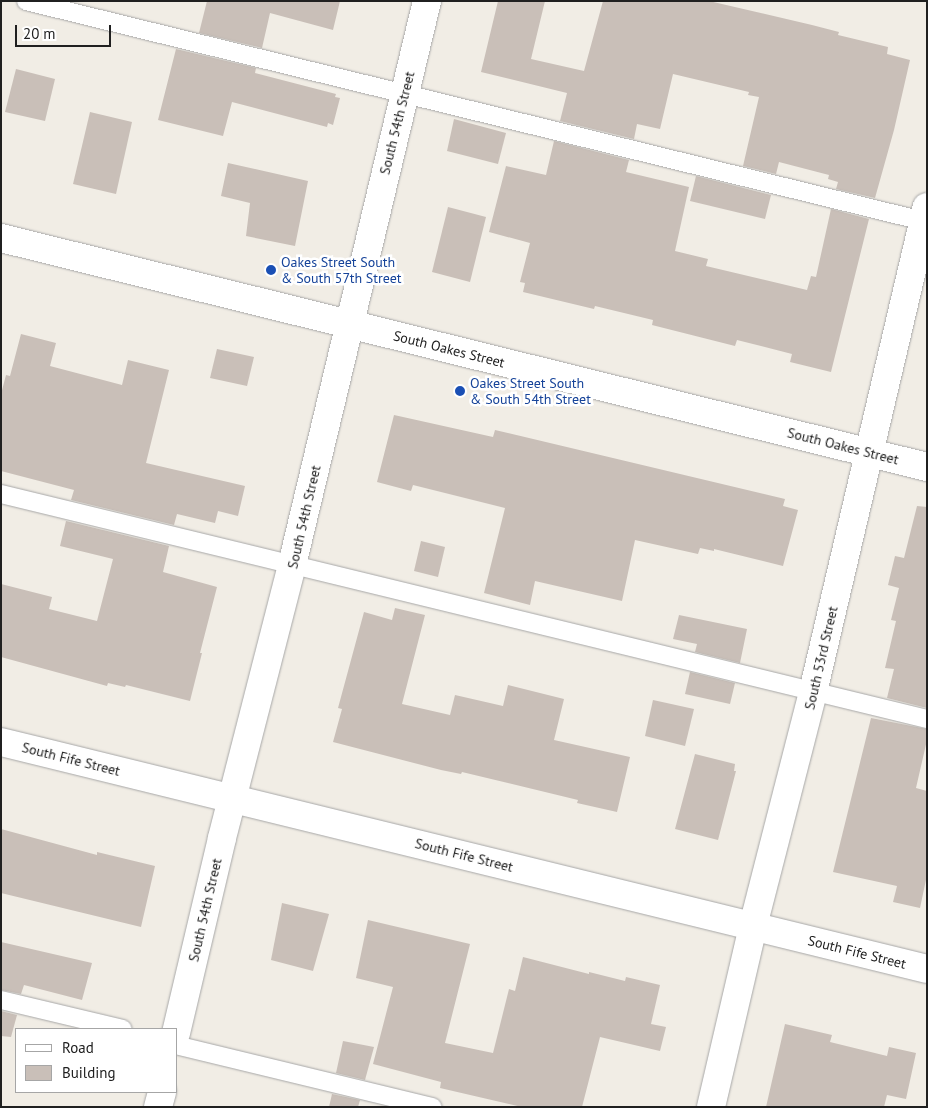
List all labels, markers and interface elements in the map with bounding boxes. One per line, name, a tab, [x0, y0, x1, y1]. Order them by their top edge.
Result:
scale bar	[18, 15, 114, 47]
text: 20 m	[23, 24, 56, 43]
street label: South 54th Street	[376, 70, 418, 176]
place label: Oakes Street South & South 57th Street	[281, 254, 402, 286]
marker: Oakes Street South & South 57th Street	[265, 264, 277, 276]
street label: South Oakes Street	[392, 327, 506, 371]
place label: Oakes Street South & South 54th Street	[470, 375, 591, 408]
marker: Oakes Street South & South 54th Street	[454, 385, 466, 397]
street label: South Oakes Street	[786, 424, 900, 468]
street label: South 54th Street	[284, 464, 324, 570]
street label: South 53rd Street	[801, 605, 841, 711]
street label: South Fife Street	[20, 739, 122, 779]
street label: South Fife Street	[413, 835, 515, 875]
street label: South 54th Street	[185, 857, 225, 963]
street label: South Fife Street	[806, 932, 908, 972]
legend	[15, 1028, 178, 1093]
text: Road	[62, 1038, 94, 1057]
text: Building	[62, 1063, 116, 1082]

